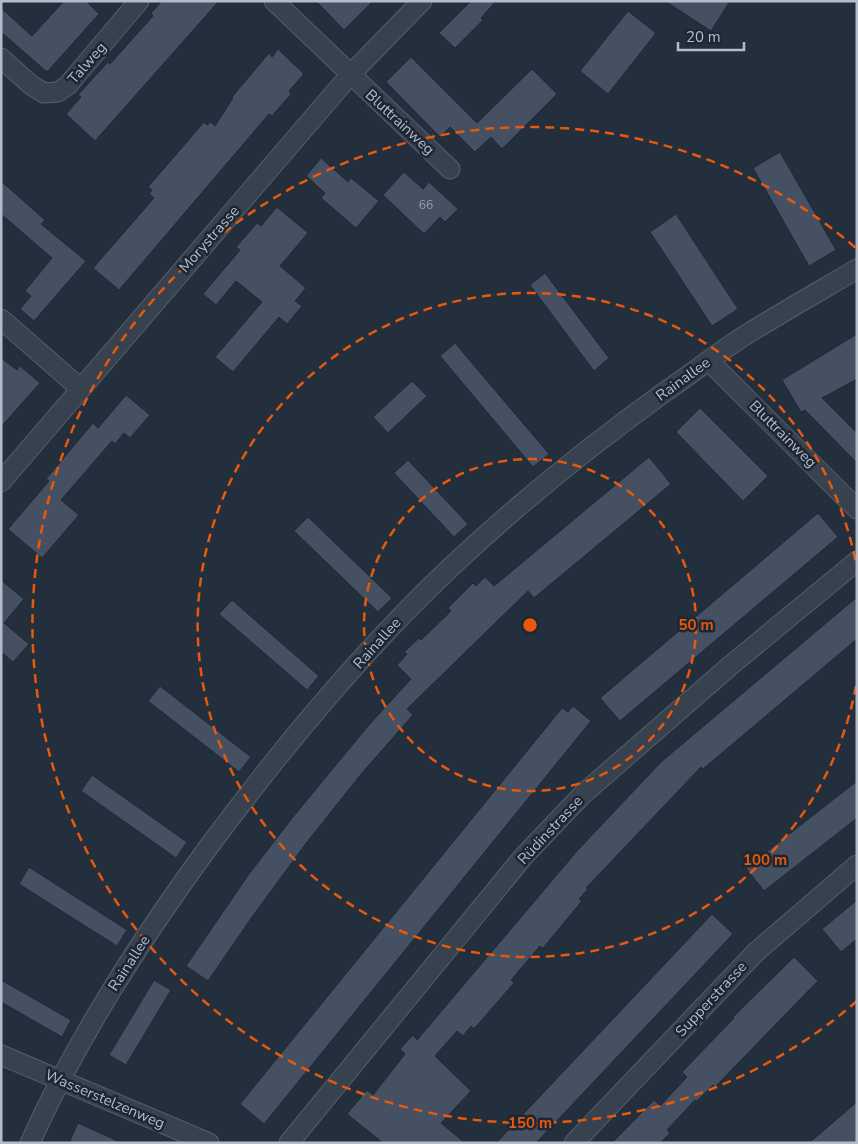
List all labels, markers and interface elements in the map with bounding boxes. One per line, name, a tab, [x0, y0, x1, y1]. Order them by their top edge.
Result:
scale bar	[678, 20, 744, 52]
text: 20 m	[686, 27, 721, 47]
street label: Talweg	[63, 38, 111, 88]
street label: Bluttrainweg	[361, 85, 439, 159]
house number: 66	[419, 197, 433, 213]
street label: Morystrasse	[174, 201, 244, 277]
street label: Rainallee	[652, 352, 714, 406]
street label: Bluttrainweg	[745, 396, 821, 472]
street label: Rainallee	[349, 613, 405, 673]
text: 50 m	[678, 615, 714, 635]
centre of rings	[521, 616, 539, 634]
street label: Rüdinstrasse	[513, 791, 587, 869]
text: 100 m	[743, 850, 787, 870]
street label: Rainallee	[104, 931, 154, 995]
street label: Supperstrasse	[671, 957, 751, 1041]
street label: Wasserstelzenweg	[42, 1065, 168, 1133]
text: 150 m	[508, 1113, 552, 1133]

